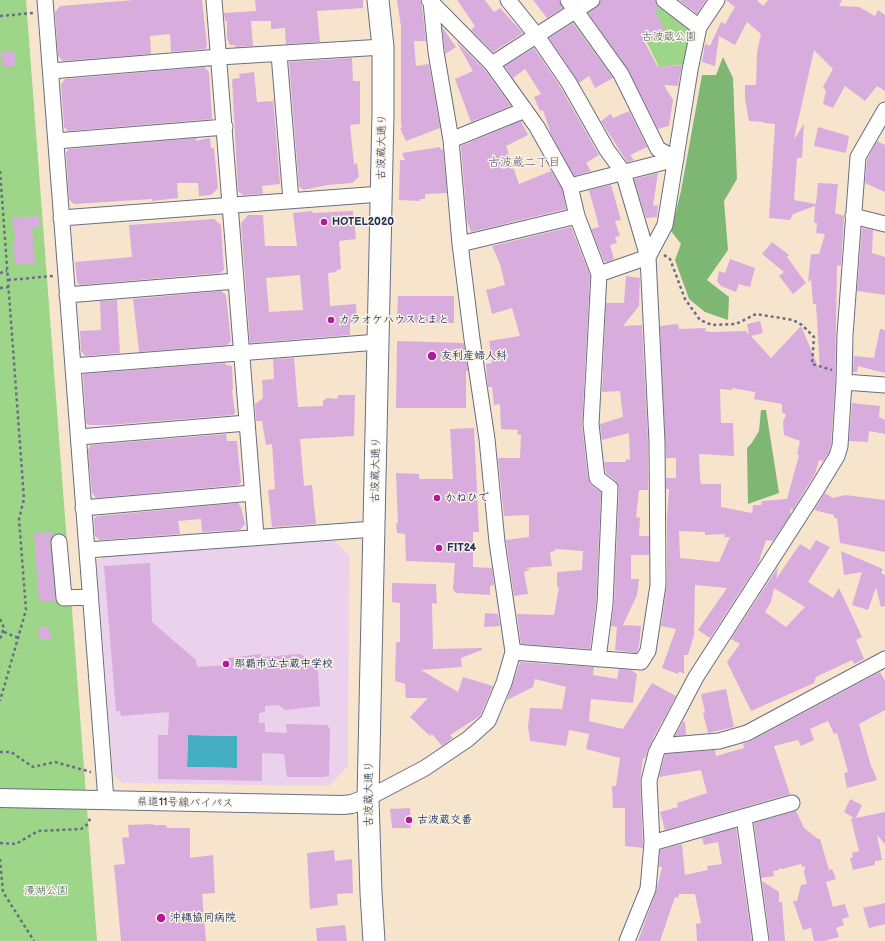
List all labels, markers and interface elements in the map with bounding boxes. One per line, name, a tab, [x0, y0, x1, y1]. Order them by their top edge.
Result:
park label: 古波蔵公園	[642, 30, 696, 44]
street label: 古波蔵大通り	[375, 114, 389, 180]
district label: 古波蔵二丁目	[488, 156, 560, 170]
place label: HOTEL2020	[332, 215, 394, 229]
marker: HOTEL2020	[319, 217, 329, 227]
place label: カラオケハウスとまと	[339, 313, 449, 327]
marker: カラオケハウスとまと	[326, 315, 336, 325]
place label: 友利産婦人科	[441, 349, 507, 363]
marker: 友利産婦人科	[426, 350, 438, 362]
street label: 古波蔵大通り	[369, 437, 383, 503]
place label: かねひで	[445, 491, 489, 505]
marker: かねひで	[432, 493, 442, 503]
place label: FIT24	[447, 541, 476, 555]
marker: FIT24	[434, 543, 444, 553]
place label: 那覇市立古蔵中学校	[234, 657, 333, 671]
marker: 那覇市立古蔵中学校	[221, 659, 231, 669]
street label: 古波蔵大通り	[362, 761, 376, 827]
street label: 県道11号線バイパス	[137, 796, 233, 810]
place label: 古波蔵交番	[417, 813, 472, 827]
marker: 古波蔵交番	[404, 815, 414, 825]
park label: 漫湖公園	[24, 884, 68, 898]
place label: 沖縄協同病院	[170, 911, 236, 925]
marker: 沖縄協同病院	[155, 912, 167, 924]

